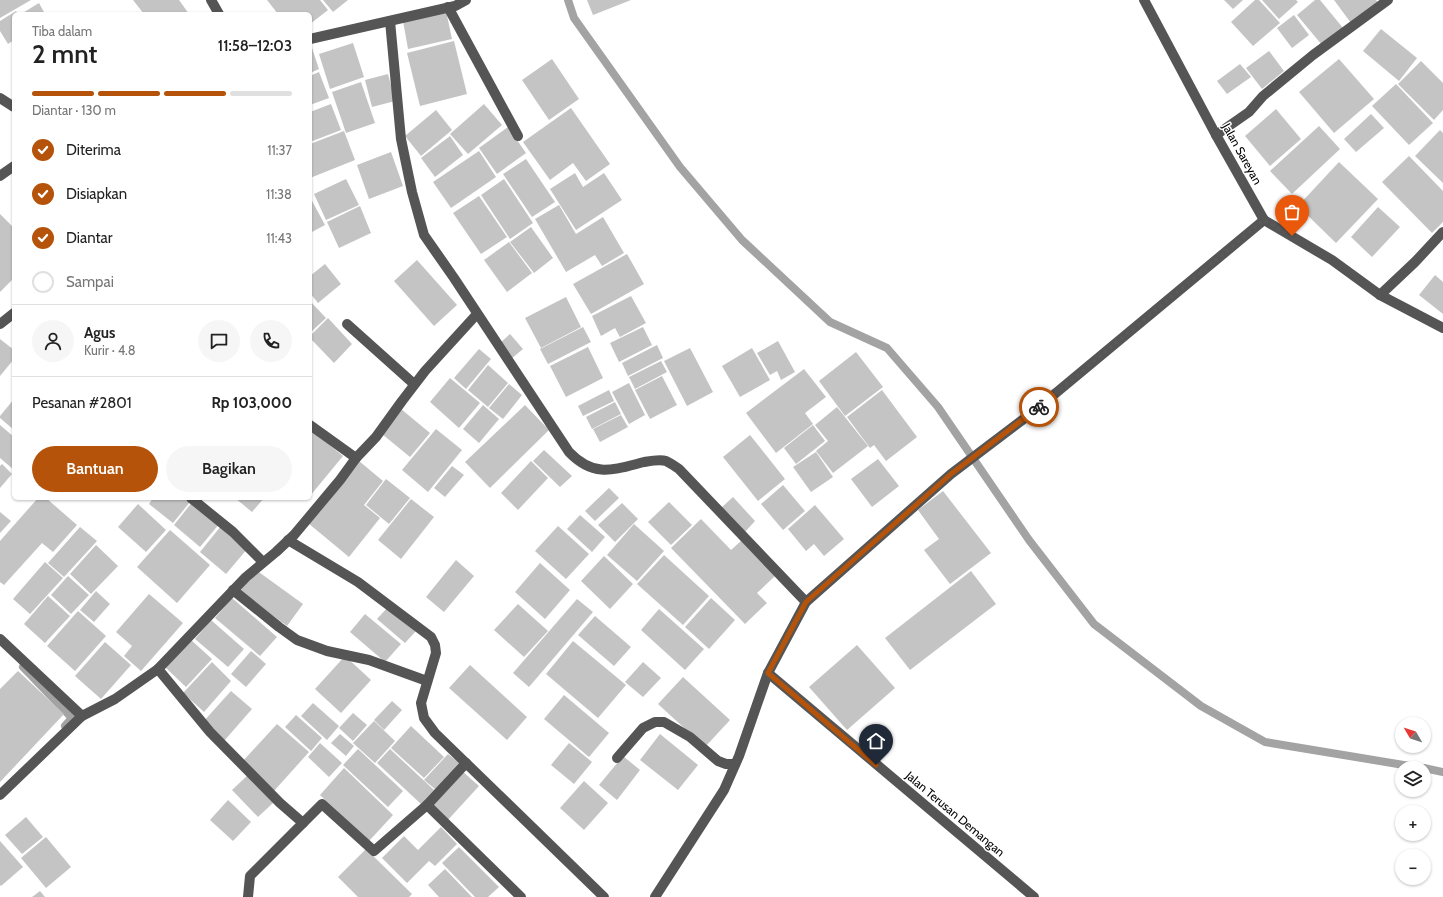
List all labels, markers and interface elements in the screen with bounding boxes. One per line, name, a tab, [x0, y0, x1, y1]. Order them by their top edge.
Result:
text: Tiba dalam	[32, 23, 92, 39]
text: 11:58–12:03	[218, 37, 292, 55]
text: 2 mnt	[32, 38, 97, 70]
text: Diantar · 130 m	[32, 102, 116, 118]
street label: Jalan Sareyan	[1219, 120, 1266, 187]
icon: check	[32, 139, 54, 161]
text: Diterima	[66, 141, 121, 159]
text: 11:37	[267, 142, 292, 158]
icon: check	[32, 183, 54, 205]
text: Disiapkan	[66, 185, 127, 203]
text: 11:38	[266, 186, 292, 202]
pin	[1275, 195, 1309, 236]
icon: bag	[1281, 201, 1303, 223]
icon: check	[32, 227, 54, 249]
text: Diantar	[66, 229, 112, 247]
text: 11:43	[266, 230, 292, 246]
text: Sampai	[66, 273, 114, 291]
button: person	[32, 320, 74, 362]
button: chat	[198, 320, 240, 362]
button: phone	[250, 320, 292, 362]
text: Agus	[84, 324, 115, 342]
text: Kurir · 4.8	[84, 342, 136, 358]
courier	[1019, 387, 1059, 427]
text: Pesanan #2801	[32, 394, 132, 412]
text: Rp 103,000	[211, 394, 292, 412]
icon: bike	[1028, 396, 1050, 418]
button: Bantuan	[32, 446, 158, 492]
button: Bagikan	[166, 446, 292, 492]
north arrow	[1395, 717, 1431, 753]
map controls	[1395, 717, 1431, 885]
pin	[859, 724, 893, 765]
icon: home	[865, 730, 887, 752]
button: layers	[1395, 761, 1431, 797]
street label: Jalan Terusan Demangan	[902, 767, 1008, 860]
button: +	[1395, 805, 1431, 841]
button: −	[1395, 849, 1431, 885]

